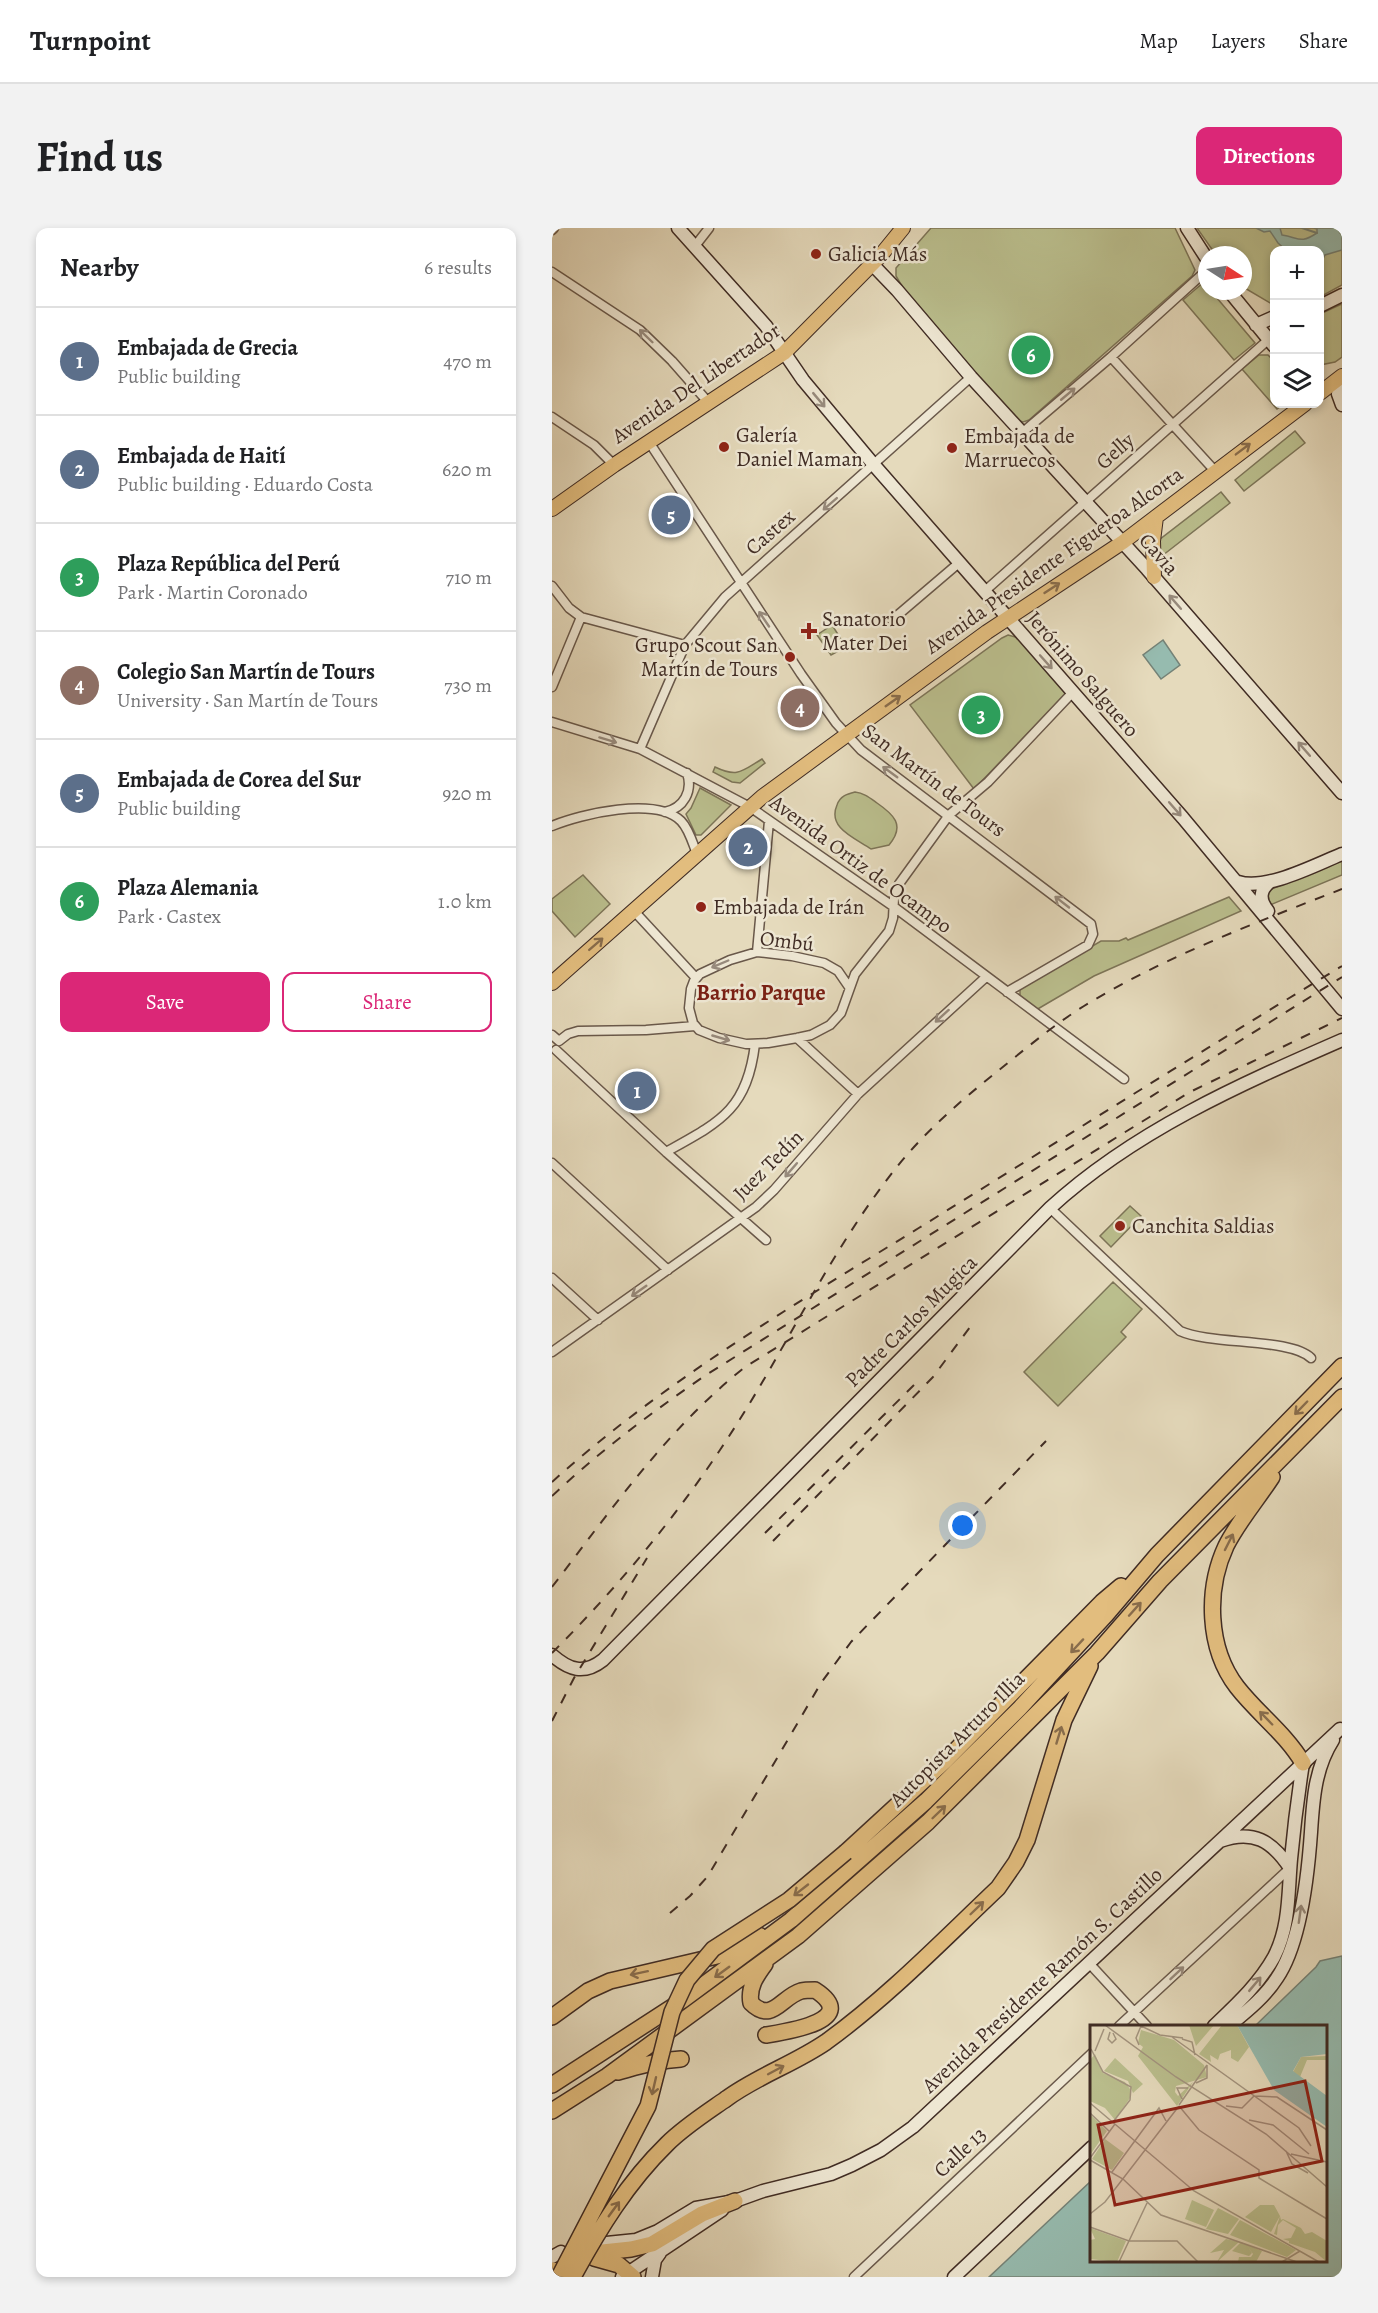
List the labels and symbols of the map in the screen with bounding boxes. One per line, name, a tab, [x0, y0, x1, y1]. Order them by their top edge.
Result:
place label: Galicia Más	[828, 240, 927, 268]
north arrow	[1198, 246, 1252, 300]
marker: Galicia Más	[809, 247, 823, 261]
street label: Avenida Del Libertador	[605, 316, 786, 450]
one-way arrow	[639, 329, 654, 343]
pin: 6	[1012, 332, 1050, 378]
one-way arrow	[1060, 387, 1075, 401]
one-way arrow	[812, 392, 826, 407]
place label: Galería Daniel Maman	[736, 421, 863, 473]
place label: Embajada de Marruecos	[964, 422, 1075, 474]
street label: Gelly	[1090, 426, 1141, 476]
marker: Galería Daniel Maman	[717, 440, 731, 454]
marker: Embajada de Marruecos	[945, 441, 959, 455]
one-way arrow	[1235, 443, 1251, 456]
street label: Avenida Presidente Figueroa Alcorta	[919, 460, 1189, 661]
pin: 5	[652, 492, 690, 538]
one-way arrow	[823, 497, 838, 511]
street label: Castex	[739, 503, 801, 561]
street label: Cavia	[1133, 527, 1185, 581]
one-way arrow	[1043, 582, 1060, 594]
one-way arrow	[1168, 595, 1182, 610]
place label: Sanatorio Mater Dei	[822, 605, 908, 657]
street label: Jerónimo Salguero	[1020, 605, 1146, 743]
one-way arrow	[758, 611, 770, 627]
marker: Sanatorio Mater Dei	[800, 622, 818, 640]
place label: Grupo Scout San Martín de Tours	[635, 631, 778, 683]
marker: Grupo Scout San Martín de Tours	[783, 650, 797, 664]
one-way arrow	[1039, 654, 1053, 669]
pin: 4	[780, 686, 820, 730]
pin: 3	[962, 692, 1000, 738]
one-way arrow	[884, 695, 900, 707]
street label: San Martín de Tours	[856, 717, 1012, 843]
one-way arrow	[598, 735, 617, 746]
one-way arrow	[1297, 741, 1310, 757]
one-way arrow	[883, 765, 899, 778]
street label: Avenida Ortiz de Ocampo	[763, 788, 958, 940]
one-way arrow	[1168, 801, 1182, 816]
pin: 2	[728, 824, 768, 870]
place label: Embajada de Irán	[713, 893, 864, 921]
one-way arrow	[1055, 896, 1071, 909]
marker: Embajada de Irán	[694, 900, 708, 914]
street label: Ombú	[758, 924, 816, 958]
one-way arrow	[588, 937, 603, 951]
one-way arrow	[711, 959, 730, 970]
district label: Barrio Parque	[696, 978, 826, 1008]
one-way arrow	[935, 1009, 950, 1023]
one-way arrow	[711, 1033, 730, 1044]
pin: 1	[618, 1068, 656, 1114]
street label: Juez Tedín	[727, 1124, 809, 1206]
one-way arrow	[784, 1162, 798, 1177]
place label: Canchita Saldias	[1132, 1212, 1274, 1240]
marker: Canchita Saldias	[1113, 1219, 1127, 1233]
street label: Padre Carlos Mugica	[839, 1249, 983, 1393]
one-way arrow	[631, 1284, 647, 1297]
one-way arrow	[1294, 1401, 1308, 1416]
your location	[948, 1511, 977, 1540]
one-way arrow	[1224, 1534, 1235, 1552]
one-way arrow	[1128, 1602, 1142, 1617]
one-way arrow	[1070, 1639, 1084, 1654]
street label: Autopista Arturo Illia	[882, 1665, 1031, 1814]
one-way arrow	[1259, 1711, 1273, 1726]
one-way arrow	[1054, 1726, 1065, 1745]
one-way arrow	[931, 1805, 946, 1819]
street label: Avenida Presidente Ramón S. Castillo	[915, 1861, 1168, 2100]
one-way arrow	[794, 1884, 810, 1897]
one-way arrow	[970, 1900, 985, 1915]
one-way arrow	[1295, 1905, 1306, 1925]
one-way arrow	[714, 1966, 730, 1978]
one-way arrow	[1169, 1966, 1184, 1980]
one-way arrow	[630, 1968, 650, 1979]
one-way arrow	[1248, 1976, 1261, 1992]
inset map	[1090, 2025, 1327, 2262]
one-way arrow	[767, 2064, 785, 2075]
one-way arrow	[648, 2076, 660, 2095]
street label: Calle 13	[928, 2120, 992, 2184]
one-way arrow	[607, 2201, 620, 2217]

